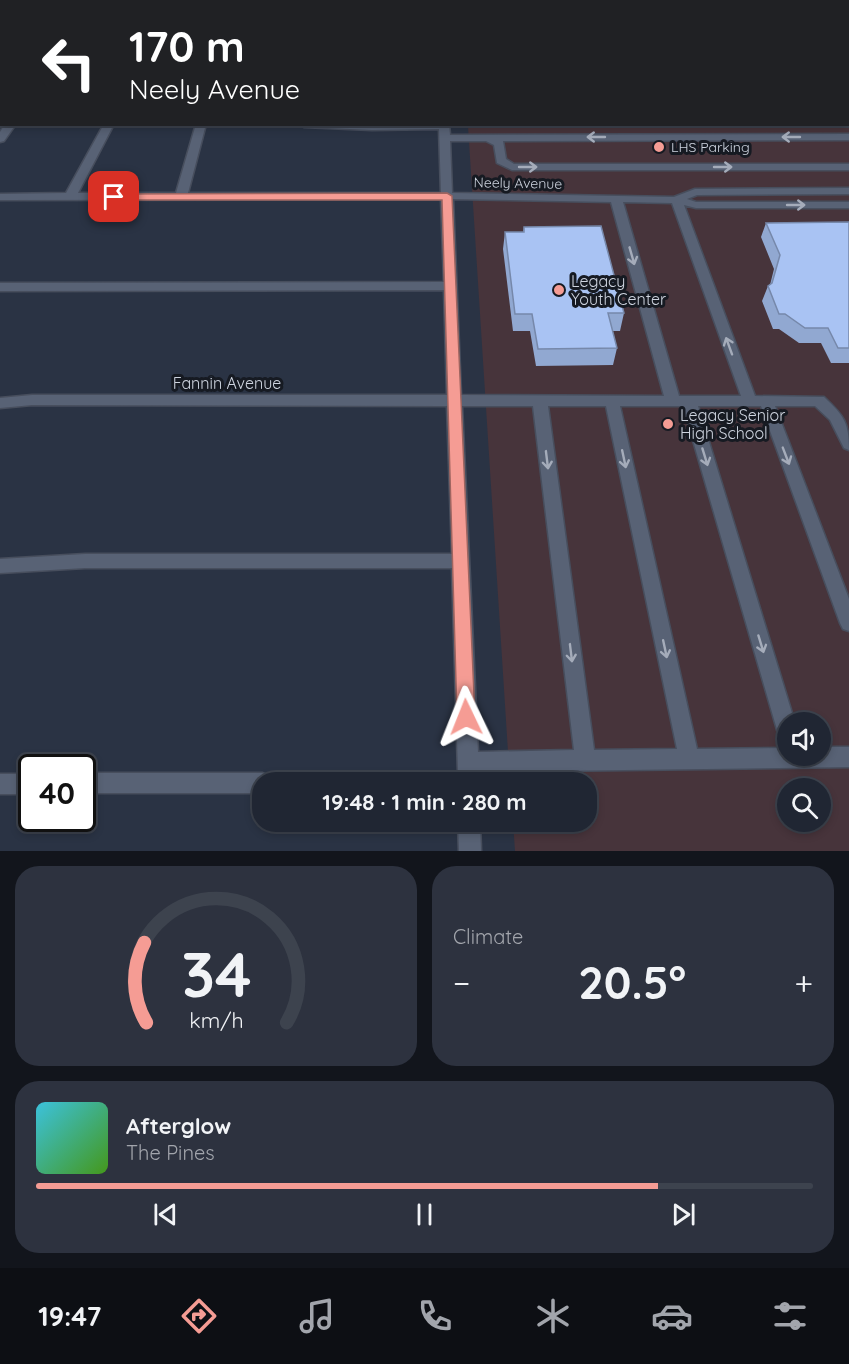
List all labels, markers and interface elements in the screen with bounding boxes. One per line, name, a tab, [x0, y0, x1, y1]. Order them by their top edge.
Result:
text: 170 m	[129, 20, 245, 73]
icon: left	[30, 24, 108, 102]
text: Neely Avenue	[129, 72, 300, 106]
one-way arrow	[586, 131, 606, 143]
one-way arrow	[781, 131, 801, 143]
place label: LHS Parking	[671, 138, 750, 156]
marker: LHS Parking	[652, 140, 666, 154]
one-way arrow	[517, 161, 537, 173]
one-way arrow	[712, 161, 732, 173]
pin	[88, 171, 139, 222]
street label: Neely Avenue	[474, 173, 563, 193]
icon: arrive	[97, 180, 130, 213]
one-way arrow	[786, 199, 806, 211]
one-way arrow	[627, 246, 638, 265]
place label: Legacy Youth Center	[571, 271, 666, 309]
marker: Legacy Youth Center	[552, 283, 566, 297]
one-way arrow	[723, 337, 734, 356]
street label: Fannin Avenue	[173, 373, 281, 393]
place label: Legacy Senior High School	[680, 405, 785, 443]
marker: Legacy Senior High School	[661, 417, 675, 431]
one-way arrow	[782, 446, 793, 465]
one-way arrow	[700, 447, 711, 466]
one-way arrow	[619, 448, 630, 468]
one-way arrow	[542, 449, 553, 469]
one-way arrow	[756, 634, 767, 653]
one-way arrow	[660, 639, 671, 659]
one-way arrow	[566, 643, 577, 663]
position arrow	[434, 685, 498, 749]
map controls	[777, 712, 831, 832]
button: sound	[777, 712, 831, 766]
speed limit sign: 40	[18, 754, 96, 832]
button: search	[777, 778, 831, 832]
text: 19:48 · 1 min · 280 m	[322, 788, 527, 816]
text: Climate	[453, 924, 523, 949]
text: 34	[181, 935, 251, 1013]
text: 20.5°	[578, 954, 686, 1010]
text: −	[453, 962, 470, 1003]
text: +	[794, 962, 813, 1003]
text: km/h	[189, 1007, 243, 1033]
text: Afterglow	[126, 1112, 231, 1140]
text: The Pines	[126, 1140, 215, 1165]
icon: previous	[149, 1198, 182, 1231]
icon: pause	[408, 1198, 441, 1231]
icon: next	[667, 1198, 700, 1231]
icon: directions	[178, 1295, 220, 1337]
icon: music	[296, 1295, 338, 1337]
icon: phone	[414, 1295, 456, 1337]
icon: climate	[532, 1295, 574, 1337]
icon: car	[651, 1295, 693, 1337]
icon: filters	[769, 1295, 811, 1337]
text: 19:47	[38, 1299, 101, 1333]

